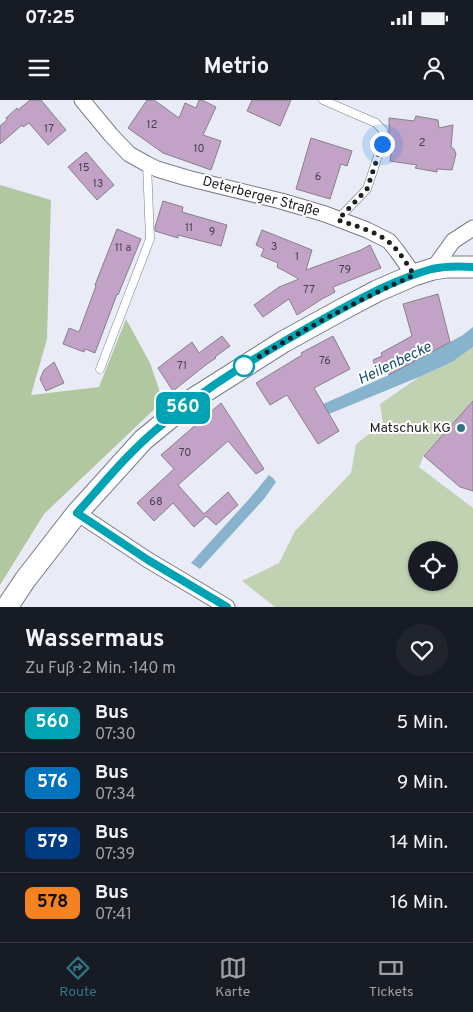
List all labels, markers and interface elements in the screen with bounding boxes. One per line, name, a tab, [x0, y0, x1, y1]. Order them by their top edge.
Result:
text: 07:25	[25, 6, 75, 30]
icon: menu	[25, 54, 53, 82]
text: Metrio	[204, 54, 269, 81]
icon: person	[420, 54, 448, 82]
house number: 12	[147, 118, 157, 132]
house number: 17	[44, 122, 54, 136]
your location	[370, 132, 395, 157]
house number: 2	[419, 136, 425, 150]
house number: 10	[193, 142, 205, 156]
house number: 15	[79, 161, 90, 175]
house number: 6	[315, 170, 321, 184]
street label: Deterberger Straße	[200, 173, 322, 221]
house number: 13	[93, 177, 103, 191]
house number: 11	[185, 221, 193, 235]
house number: 9	[209, 225, 215, 239]
house number: 3	[271, 240, 277, 254]
house number: 11 a	[115, 241, 132, 255]
house number: 1	[295, 250, 299, 264]
house number: 79	[339, 263, 351, 277]
house number: 77	[303, 283, 315, 297]
water label: Heilenbecke	[355, 338, 435, 390]
house number: 76	[319, 354, 331, 368]
unlabelled marker	[233, 355, 255, 377]
house number: 71	[177, 359, 187, 373]
line badge: 560	[154, 392, 212, 424]
text: 560	[166, 396, 200, 419]
place label: Matschuk KG	[370, 420, 451, 437]
marker: Matschuk KG	[455, 422, 467, 434]
house number: 70	[179, 446, 191, 460]
house number: 68	[149, 495, 163, 509]
map controls	[408, 541, 458, 591]
button: locate	[408, 541, 458, 591]
button: heart	[396, 624, 448, 676]
text: Wassermaus	[25, 625, 165, 655]
text: Zu Fuß · 2 Min. · 140 m	[25, 659, 176, 679]
text: Bus	[95, 701, 129, 725]
text: 560	[36, 711, 69, 734]
text: 5 Min.	[397, 711, 448, 735]
text: 07:30	[95, 725, 136, 745]
text: Bus	[95, 761, 129, 785]
text: 576	[37, 771, 68, 794]
text: 9 Min.	[397, 771, 448, 795]
text: 07:34	[95, 785, 136, 805]
text: Bus	[95, 821, 129, 845]
text: 579	[37, 831, 68, 854]
text: 14 Min.	[390, 831, 448, 855]
text: 07:39	[95, 845, 135, 865]
text: Bus	[95, 881, 129, 905]
text: 578	[37, 891, 68, 914]
text: 16 Min.	[390, 891, 448, 915]
text: 07:41	[95, 905, 132, 925]
tab: Route	[59, 954, 97, 1001]
tab: Karte	[215, 954, 250, 1001]
tab: Tickets	[369, 954, 414, 1001]

